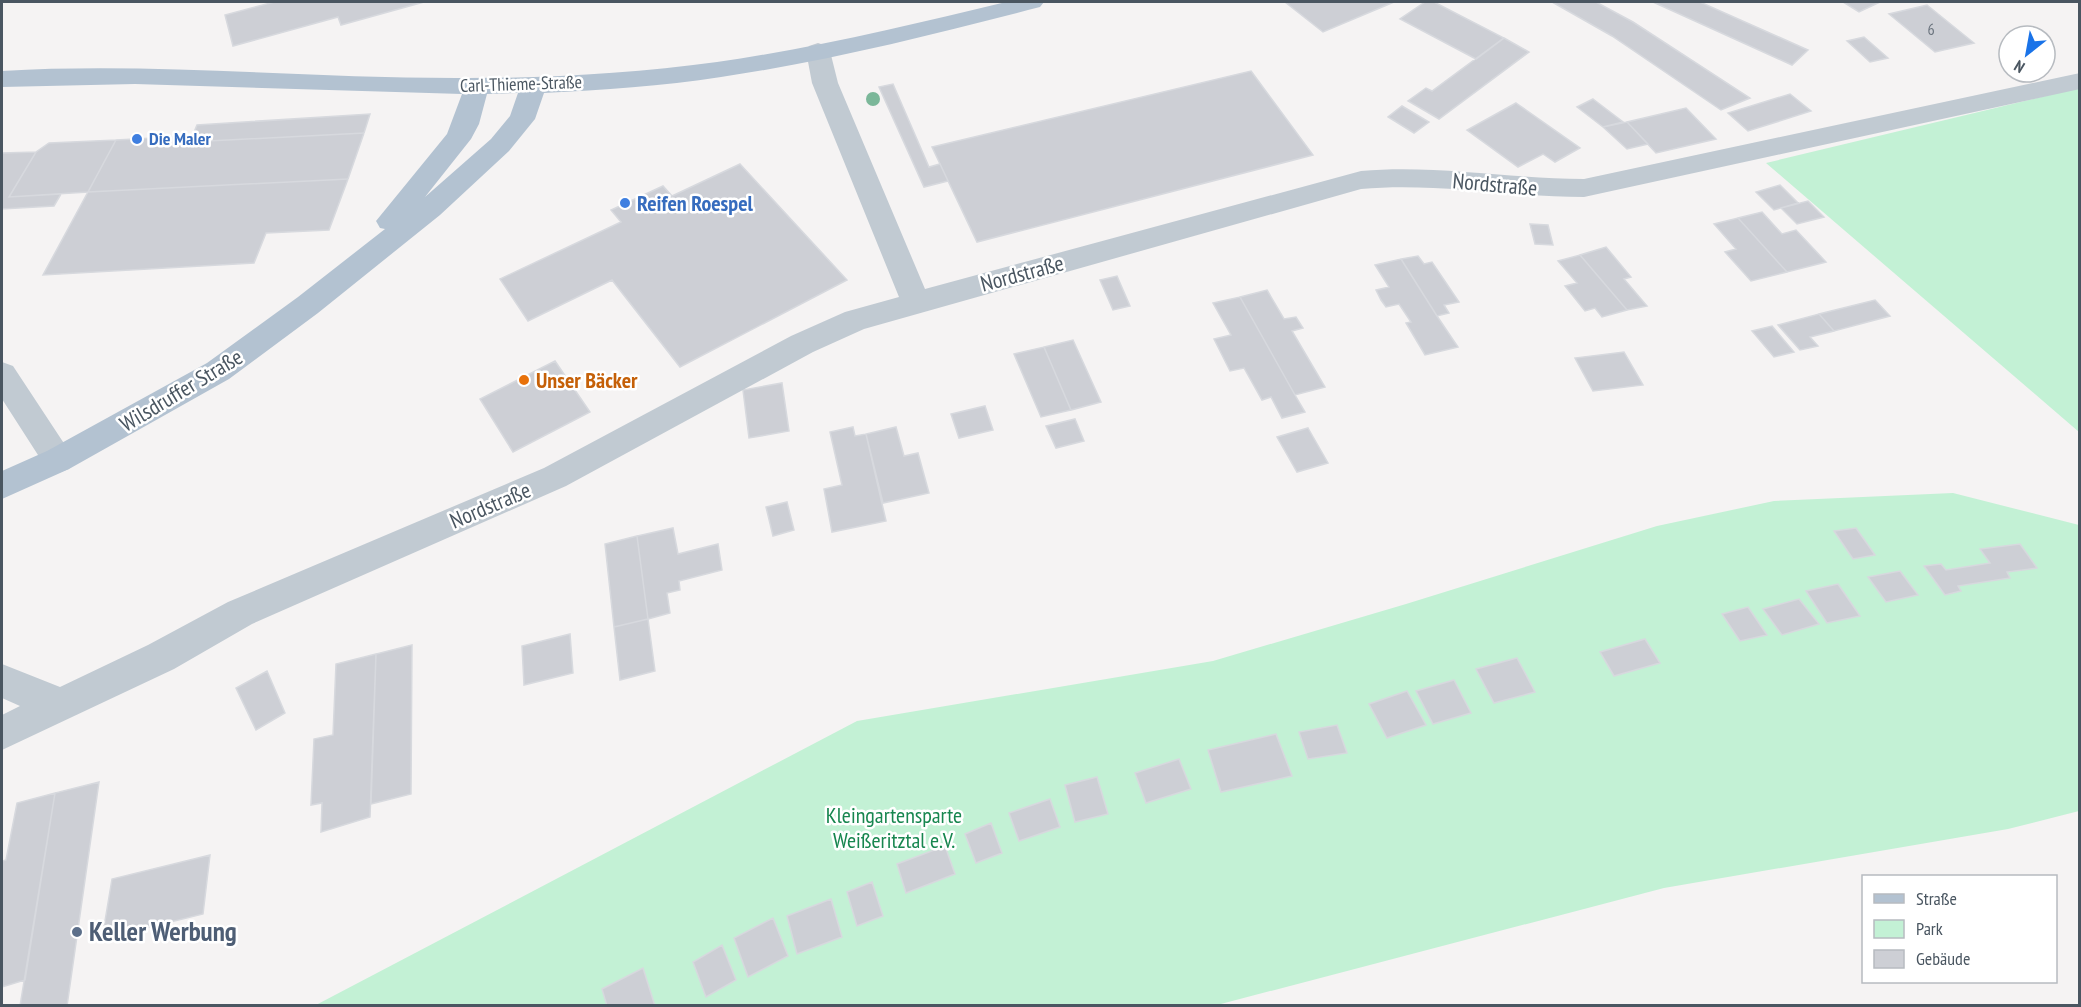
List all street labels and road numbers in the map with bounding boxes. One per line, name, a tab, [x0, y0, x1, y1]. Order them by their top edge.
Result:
street label: Carl-Thieme-Straße	[460, 70, 582, 97]
street label: Nordstraße	[1451, 166, 1539, 202]
street label: Nordstraße	[977, 248, 1067, 298]
street label: Wilsdruffer Straße	[115, 342, 247, 438]
street label: Nordstraße	[445, 476, 535, 534]

